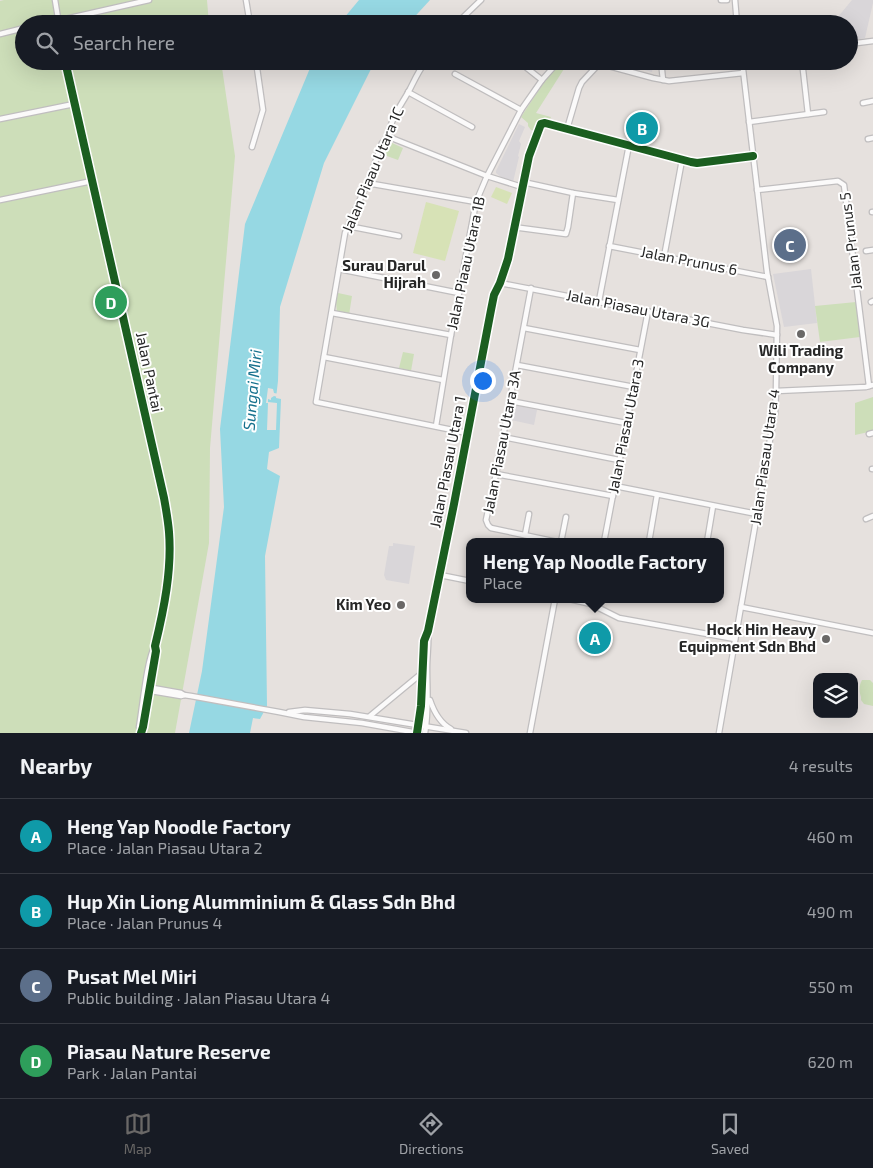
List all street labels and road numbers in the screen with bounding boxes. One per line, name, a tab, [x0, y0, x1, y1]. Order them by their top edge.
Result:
street label: Jalan Piaau Utara 1C	[337, 104, 407, 235]
street label: Jalan Prunus 5	[835, 191, 865, 291]
street label: Jalan Piaau Utara 1B	[442, 194, 488, 331]
street label: Jalan Prunus 6	[639, 242, 739, 278]
street label: Jalan Piasau Utara 3G	[565, 285, 712, 331]
street label: Jalan Pantai	[133, 330, 167, 414]
street label: Jalan Piasau Utara 3	[603, 357, 647, 495]
street label: Jalan Piasau Utara 3A	[478, 368, 524, 515]
street label: Jalan Piasau Utara 4	[746, 388, 782, 526]
street label: Jalan Piasau Utara 1	[425, 394, 469, 529]

